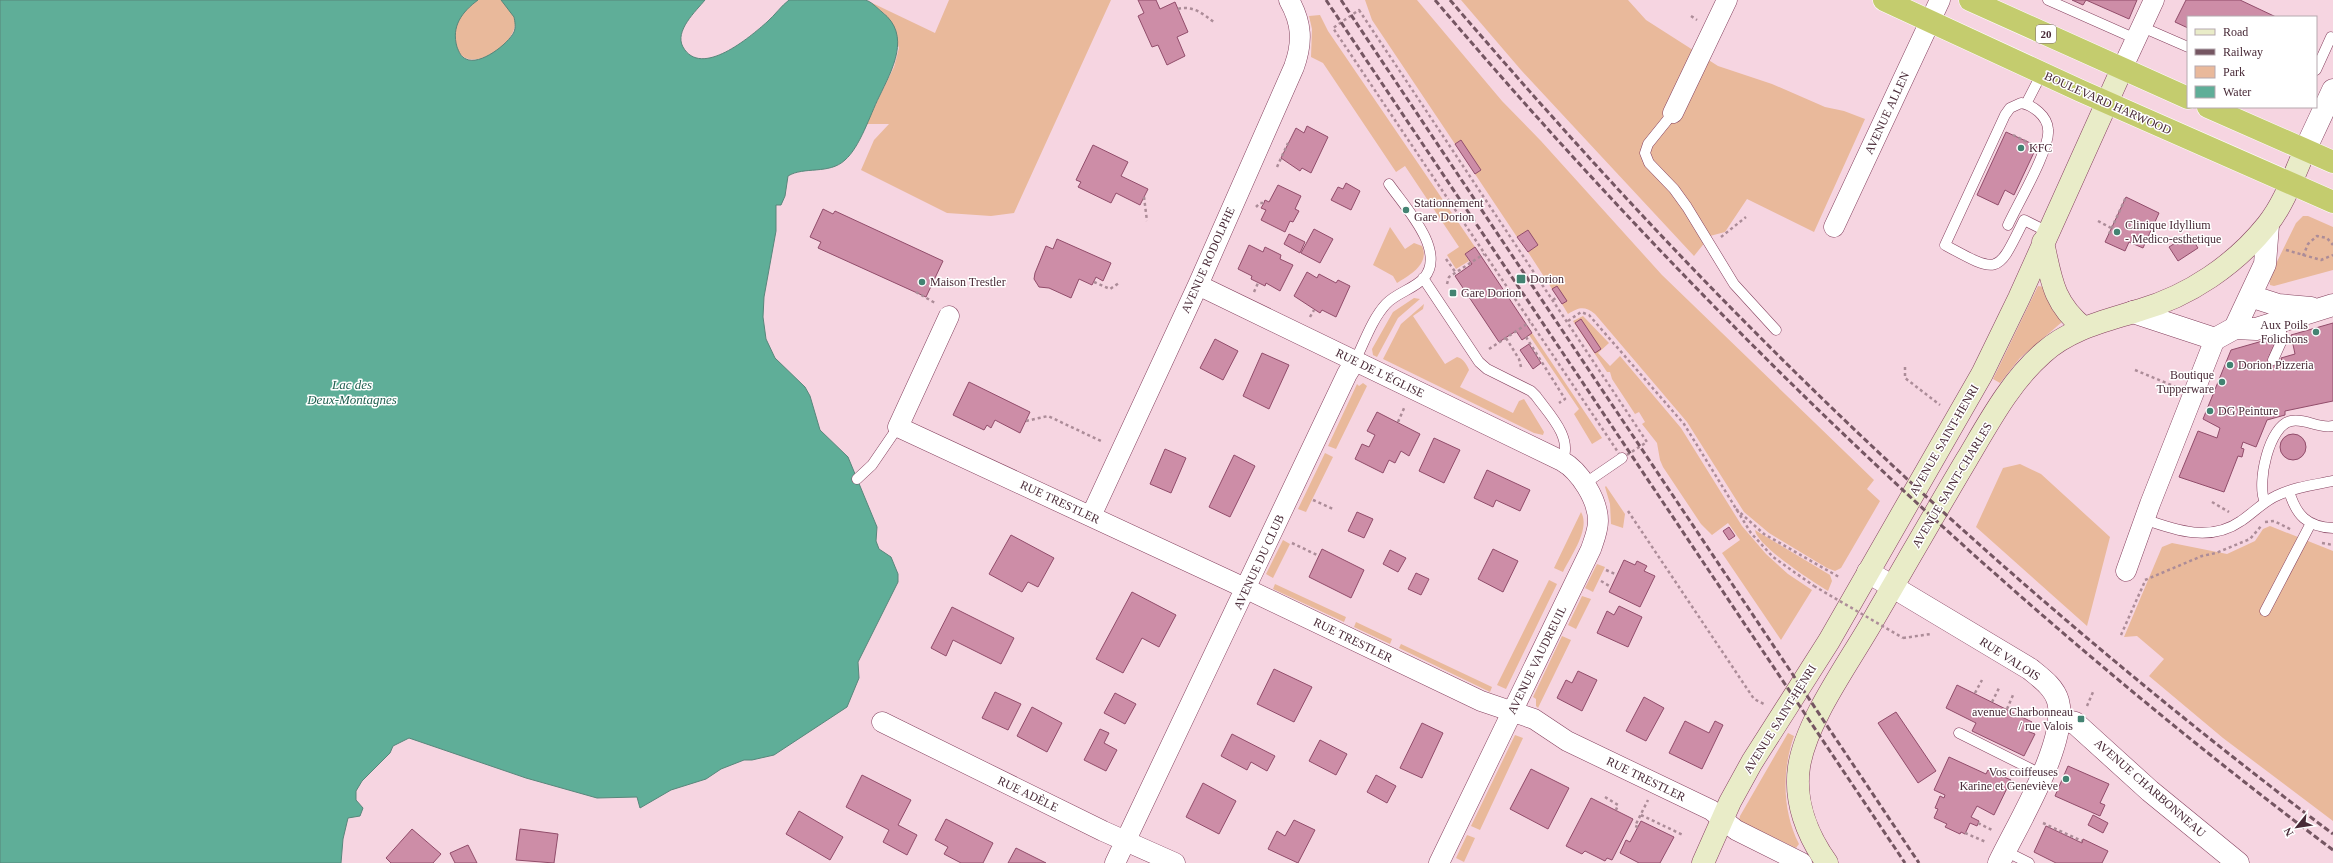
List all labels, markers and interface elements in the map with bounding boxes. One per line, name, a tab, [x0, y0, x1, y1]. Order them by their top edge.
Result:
legend	[2187, 16, 2317, 108]
road number: 20	[2036, 25, 2056, 43]
text: Road	[2223, 25, 2248, 39]
text: Railway	[2223, 45, 2263, 59]
text: Park	[2223, 65, 2245, 79]
street label: AVENUE ALLEN	[1862, 69, 1912, 156]
street label: BOULEVARD HARWOOD	[2042, 69, 2174, 137]
text: Water	[2223, 85, 2251, 99]
place label: KFC	[2029, 141, 2052, 155]
marker: KFC	[2016, 143, 2026, 153]
place label: Stationnement Gare Dorion	[1414, 196, 1484, 224]
street label: AVENUE RODOLPHE	[1178, 205, 1238, 315]
marker: Stationnement Gare Dorion	[1401, 205, 1411, 215]
place label: Clinique Idyllium - Medico-esthetique	[2125, 218, 2221, 246]
marker: Clinique Idyllium - Medico-esthetique	[2112, 227, 2122, 237]
place label: Dorion	[1530, 272, 1564, 286]
marker: Dorion	[1515, 273, 1527, 285]
place label: Maison Trestler	[930, 275, 1006, 289]
marker: Maison Trestler	[917, 277, 927, 287]
place label: Gare Dorion	[1461, 286, 1521, 300]
marker: Gare Dorion	[1448, 288, 1458, 298]
place label: Aux Poils Folichons	[2260, 318, 2308, 346]
marker: Aux Poils Folichons	[2311, 327, 2321, 337]
street label: RUE DE L'ÉGLISE	[1333, 345, 1427, 401]
place label: Dorion Pizzeria	[2238, 358, 2314, 372]
marker: Dorion Pizzeria	[2225, 360, 2235, 370]
place label: Boutique Tupperware	[2156, 368, 2214, 396]
water label: Lac des Deux-Montagnes	[306, 377, 397, 407]
marker: Boutique Tupperware	[2217, 377, 2227, 387]
street label: AVENUE SAINT-HENRI	[1907, 382, 1981, 498]
place label: DG Peinture	[2218, 404, 2278, 418]
marker: DG Peinture	[2205, 406, 2215, 416]
street label: AVENUE SAINT-CHARLES	[1909, 420, 1995, 550]
street label: RUE TRESTLER	[1018, 477, 1102, 527]
street label: AVENUE DU CLUB	[1231, 512, 1287, 612]
street label: AVENUE VAUDREUIL	[1505, 603, 1569, 717]
street label: RUE TRESTLER	[1311, 615, 1395, 665]
street label: RUE VALOIS	[1977, 634, 2043, 684]
street label: AVENUE SAINT-HENRI	[1741, 662, 1819, 776]
place label: avenue Charbonneau / rue Valois	[1972, 705, 2073, 733]
marker: avenue Charbonneau / rue Valois	[2076, 714, 2086, 724]
street label: AVENUE CHARBONNEAU	[2092, 736, 2209, 840]
street label: RUE TRESTLER	[1604, 754, 1688, 804]
place label: Vos coiffeuses Karine et Geneviève	[1959, 765, 2058, 793]
street label: RUE ADÈLE	[995, 773, 1061, 815]
marker: Vos coiffeuses Karine et Geneviève	[2061, 774, 2071, 784]
north arrow	[2277, 807, 2317, 847]
text: N	[2281, 826, 2296, 838]

